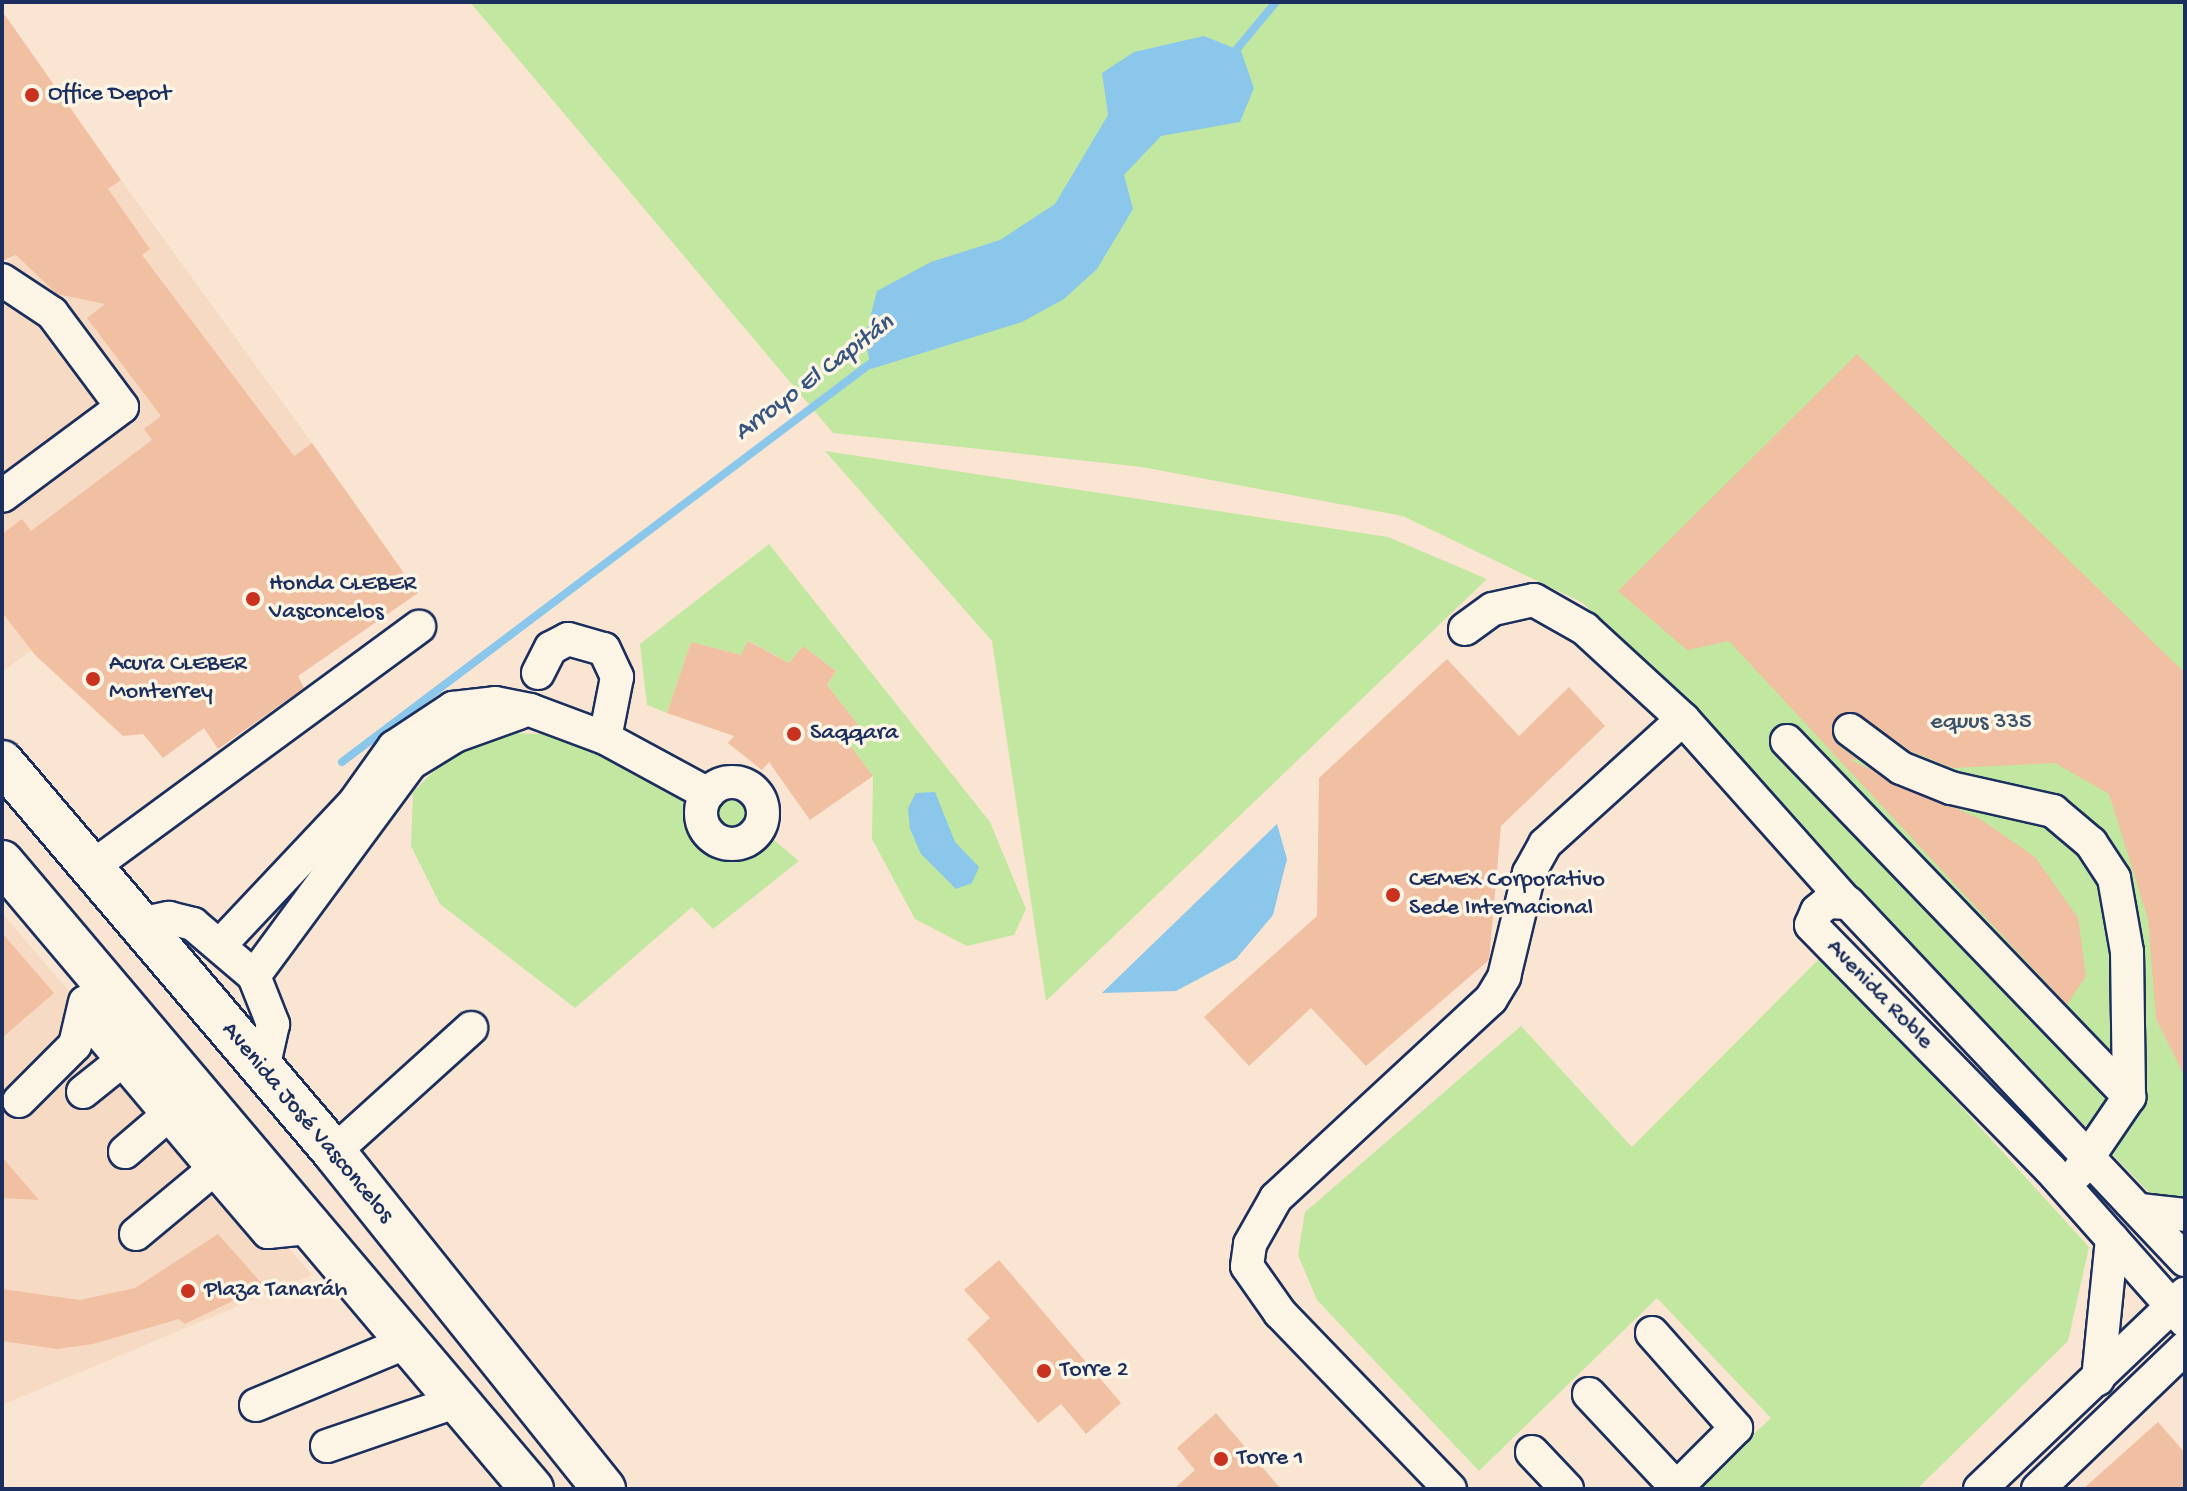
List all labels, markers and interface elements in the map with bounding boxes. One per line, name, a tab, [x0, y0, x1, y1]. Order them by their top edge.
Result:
place label: Office Depot	[48, 81, 171, 109]
marker: Office Depot	[23, 86, 41, 104]
water label: Arroyo El Capitán	[729, 309, 901, 449]
place label: Honda CLEBER Vasconcelos	[269, 571, 416, 627]
marker: Honda CLEBER Vasconcelos	[244, 590, 262, 608]
place label: Acura CLEBER Monterrey	[109, 651, 247, 707]
marker: Acura CLEBER Monterrey	[84, 670, 102, 688]
park label: equus 335	[1930, 709, 2032, 737]
place label: Saqqara	[810, 720, 898, 748]
marker: Saqqara	[785, 725, 803, 743]
place label: CEMEX Corporativo Sede Internacional	[1409, 867, 1605, 923]
marker: CEMEX Corporativo Sede Internacional	[1384, 886, 1402, 904]
street label: Avenida Roble	[1819, 934, 1939, 1056]
street label: Avenida José Vasconcelos	[214, 1017, 400, 1229]
place label: Plaza Tanaráh	[204, 1277, 347, 1305]
marker: Plaza Tanaráh	[179, 1282, 197, 1300]
place label: Torre 2	[1060, 1357, 1129, 1385]
marker: Torre 2	[1035, 1362, 1053, 1380]
place label: Torre 1	[1237, 1445, 1303, 1473]
marker: Torre 1	[1212, 1450, 1230, 1468]

